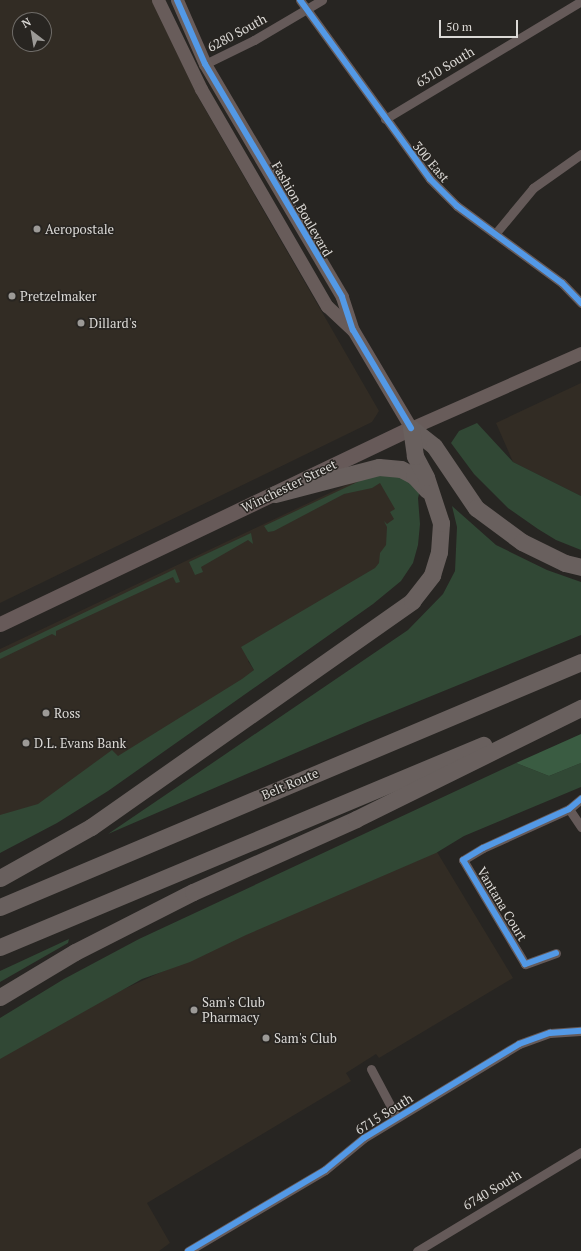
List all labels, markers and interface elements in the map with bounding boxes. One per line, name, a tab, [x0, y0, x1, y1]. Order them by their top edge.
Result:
street label: 6280 South	[205, 11, 269, 55]
north arrow	[12, 12, 52, 52]
scale bar	[441, 12, 520, 38]
text: N	[19, 14, 34, 31]
text: 50 m	[446, 19, 472, 34]
street label: 6310 South	[413, 44, 477, 90]
street label: 300 East	[409, 138, 453, 186]
street label: Fashion Boulevard	[268, 159, 336, 259]
place label: Aeropostale	[45, 221, 114, 237]
marker: Aeropostale	[32, 224, 42, 234]
place label: Pretzelmaker	[20, 288, 97, 304]
marker: Pretzelmaker	[7, 291, 17, 301]
place label: Dillard's	[89, 315, 137, 331]
marker: Dillard's	[76, 318, 86, 328]
street label: Winchester Street	[239, 456, 339, 516]
place label: Ross	[54, 705, 80, 721]
marker: Ross	[41, 708, 51, 718]
place label: D.L. Evans Bank	[34, 735, 127, 751]
marker: D.L. Evans Bank	[21, 738, 31, 748]
street label: Belt Route	[259, 765, 321, 803]
street label: Vantana Court	[474, 864, 530, 944]
place label: Sam's Club Pharmacy	[202, 995, 265, 1026]
marker: Sam's Club Pharmacy	[189, 1005, 199, 1015]
place label: Sam's Club	[274, 1030, 337, 1046]
marker: Sam's Club	[261, 1033, 271, 1043]
street label: 6715 South	[352, 1090, 416, 1138]
street label: 6740 South	[460, 1167, 524, 1213]

